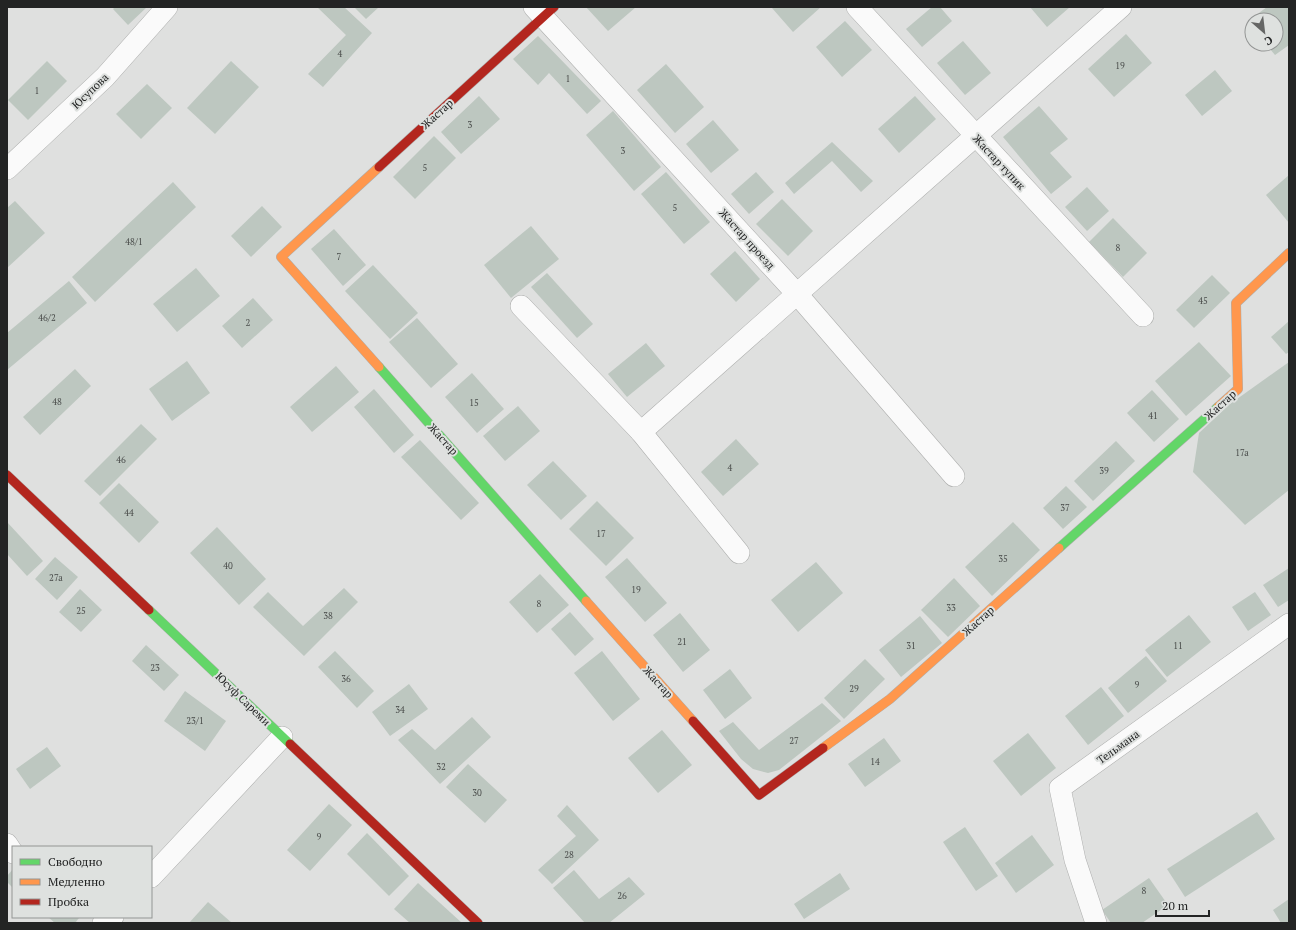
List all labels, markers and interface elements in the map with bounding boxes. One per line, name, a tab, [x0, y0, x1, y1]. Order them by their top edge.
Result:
north arrow	[1244, 12, 1284, 52]
text: С	[1262, 33, 1275, 49]
house number: 4	[338, 48, 343, 60]
house number: 19	[1115, 60, 1125, 72]
street label: Юсупова	[69, 70, 112, 112]
house number: 1	[566, 73, 570, 85]
house number: 1	[35, 85, 39, 97]
street label: Жастар	[418, 96, 456, 132]
house number: 3	[468, 119, 473, 131]
street label: Жастар тупик	[970, 131, 1028, 193]
house number: 3	[621, 145, 626, 157]
house number: 5	[423, 162, 428, 174]
house number: 5	[673, 202, 678, 214]
street label: Жастар проезд	[716, 206, 778, 272]
house number: 48/1	[125, 236, 143, 248]
house number: 8	[1116, 242, 1121, 254]
house number: 7	[337, 251, 342, 263]
house number: 45	[1198, 295, 1208, 307]
house number: 46/2	[38, 312, 56, 324]
house number: 2	[246, 317, 251, 329]
street label: Жастар	[1201, 387, 1239, 423]
house number: 48	[52, 396, 62, 408]
house number: 15	[469, 397, 479, 409]
house number: 41	[1148, 410, 1158, 422]
street label: Жастар	[425, 420, 461, 458]
house number: 17a	[1235, 447, 1249, 459]
house number: 46	[116, 454, 126, 466]
house number: 4	[728, 462, 733, 474]
house number: 39	[1099, 465, 1109, 477]
house number: 37	[1060, 502, 1070, 514]
house number: 44	[124, 507, 134, 519]
house number: 17	[596, 528, 606, 540]
house number: 35	[998, 553, 1008, 565]
house number: 40	[223, 560, 233, 572]
house number: 27а	[49, 572, 63, 584]
house number: 19	[631, 584, 641, 596]
house number: 8	[537, 598, 542, 610]
house number: 33	[946, 602, 956, 614]
street label: Жастар	[959, 603, 997, 639]
house number: 25	[76, 605, 86, 617]
house number: 38	[323, 610, 333, 622]
house number: 21	[677, 636, 687, 648]
house number: 31	[906, 640, 916, 652]
house number: 11	[1173, 640, 1183, 652]
house number: 23	[150, 662, 160, 674]
street label: Жастар	[640, 663, 676, 701]
street label: Юсуф Сареми	[213, 669, 274, 729]
house number: 36	[341, 673, 351, 685]
house number: 9	[1135, 679, 1140, 691]
house number: 29	[849, 683, 859, 695]
house number: 34	[395, 704, 405, 716]
house number: 23/1	[186, 715, 204, 727]
street label: Тельмана	[1094, 727, 1142, 767]
house number: 27	[789, 735, 799, 747]
house number: 14	[870, 756, 880, 768]
house number: 32	[436, 761, 446, 773]
house number: 30	[472, 787, 482, 799]
house number: 9	[317, 831, 322, 843]
legend	[12, 846, 152, 918]
house number: 28	[564, 849, 574, 861]
text: Свободно	[48, 854, 103, 869]
text: Медленно	[48, 874, 105, 889]
house number: 8	[1142, 885, 1147, 897]
house number: 26	[617, 890, 627, 902]
scale bar	[1156, 892, 1209, 918]
text: Пробка	[48, 894, 89, 909]
text: 20 m	[1162, 898, 1189, 913]

